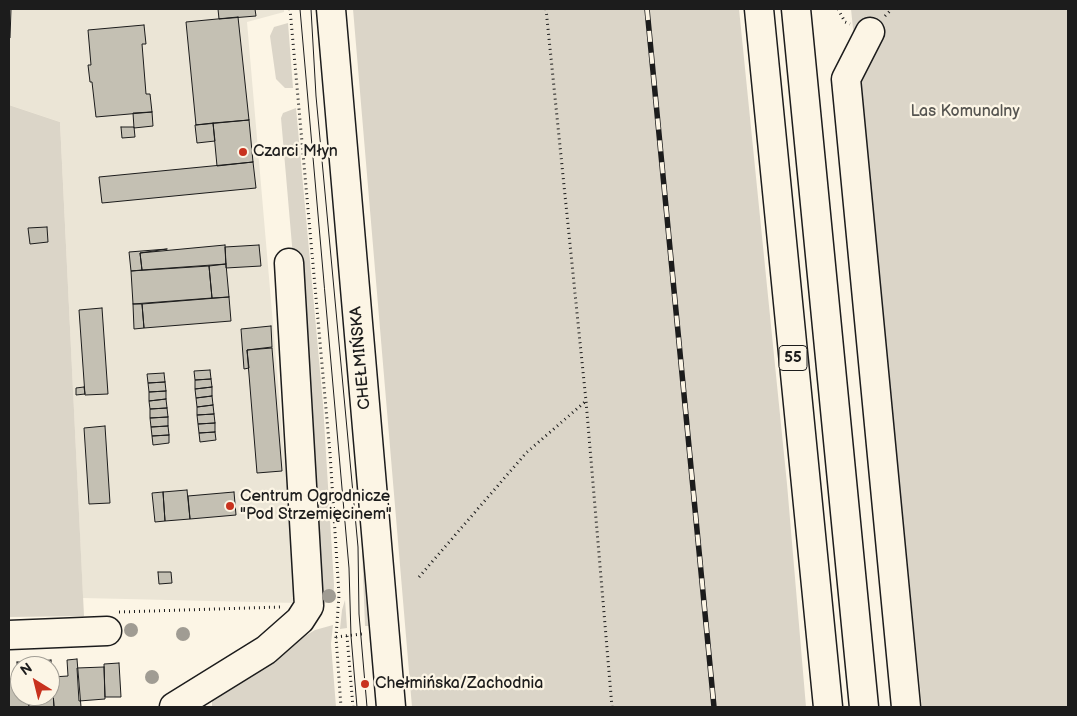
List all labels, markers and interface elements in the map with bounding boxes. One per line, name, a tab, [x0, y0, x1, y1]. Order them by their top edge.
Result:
park label: Las Komunalny	[910, 102, 1020, 122]
place label: Czarci Młyn	[253, 142, 338, 162]
marker: Czarci Młyn	[237, 146, 249, 158]
street label: CHEŁMIŃSKA	[347, 306, 375, 410]
road number: 55	[779, 346, 807, 370]
place label: Centrum Ogrodnicze "Pod Strzemięcinem"	[240, 487, 392, 525]
marker: Centrum Ogrodnicze "Pod Strzemięcinem"	[224, 500, 236, 512]
north arrow	[10, 656, 60, 706]
text: N	[17, 659, 36, 679]
place label: Chełmińska/Zachodnia	[375, 674, 543, 694]
marker: Chełmińska/Zachodnia	[359, 678, 371, 690]

